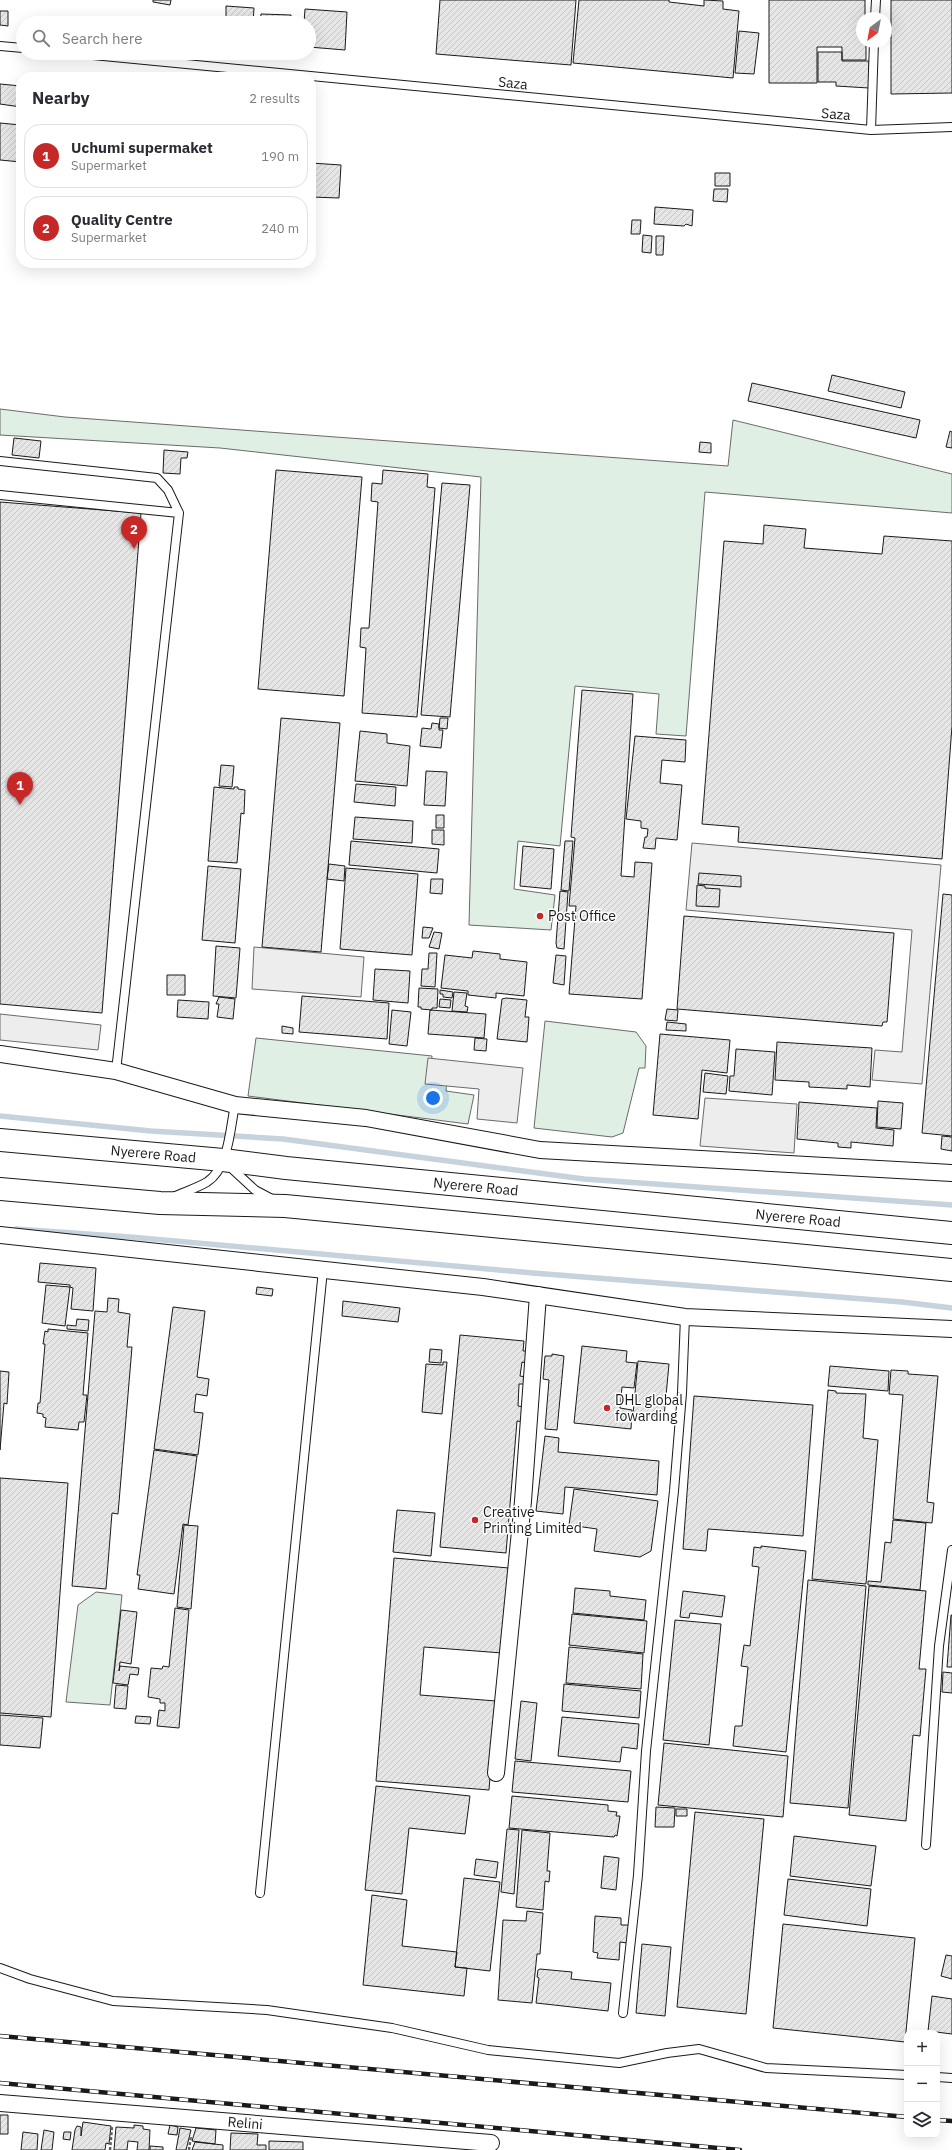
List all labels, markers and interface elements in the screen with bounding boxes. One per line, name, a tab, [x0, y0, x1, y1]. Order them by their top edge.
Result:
north arrow	[856, 12, 892, 48]
search box	[16, 16, 316, 60]
icon: search	[30, 27, 52, 49]
text: Search here	[62, 29, 142, 48]
street label: Saza	[497, 73, 529, 94]
text: Nearby	[32, 87, 90, 109]
text: 2 results	[249, 90, 300, 107]
street label: Saza	[820, 104, 852, 124]
text: Uchumi supermaket	[71, 138, 213, 157]
text: 1	[42, 148, 50, 165]
text: 190 m	[261, 148, 299, 165]
text: Supermarket	[71, 157, 147, 174]
text: Quality Centre	[71, 210, 173, 229]
text: 2	[42, 220, 50, 237]
text: 240 m	[261, 220, 299, 237]
text: Supermarket	[71, 229, 147, 246]
pin: 2	[121, 516, 147, 549]
pin: 1	[7, 772, 33, 805]
place label: Post Office	[548, 907, 616, 925]
marker: Post Office	[535, 911, 545, 921]
your location	[423, 1088, 443, 1108]
street label: Nyerere Road	[110, 1141, 197, 1167]
street label: Nyerere Road	[432, 1173, 519, 1200]
street label: Nyerere Road	[755, 1205, 842, 1231]
place label: DHL global fowarding	[615, 1391, 683, 1425]
marker: DHL global fowarding	[602, 1403, 612, 1413]
place label: Creative Printing Limited	[483, 1503, 582, 1537]
marker: Creative Printing Limited	[470, 1515, 480, 1525]
map controls	[904, 2030, 940, 2138]
button: +	[904, 2030, 940, 2066]
button: −	[904, 2066, 940, 2102]
button: layers	[904, 2102, 940, 2138]
street label: Relini	[227, 2113, 263, 2133]

